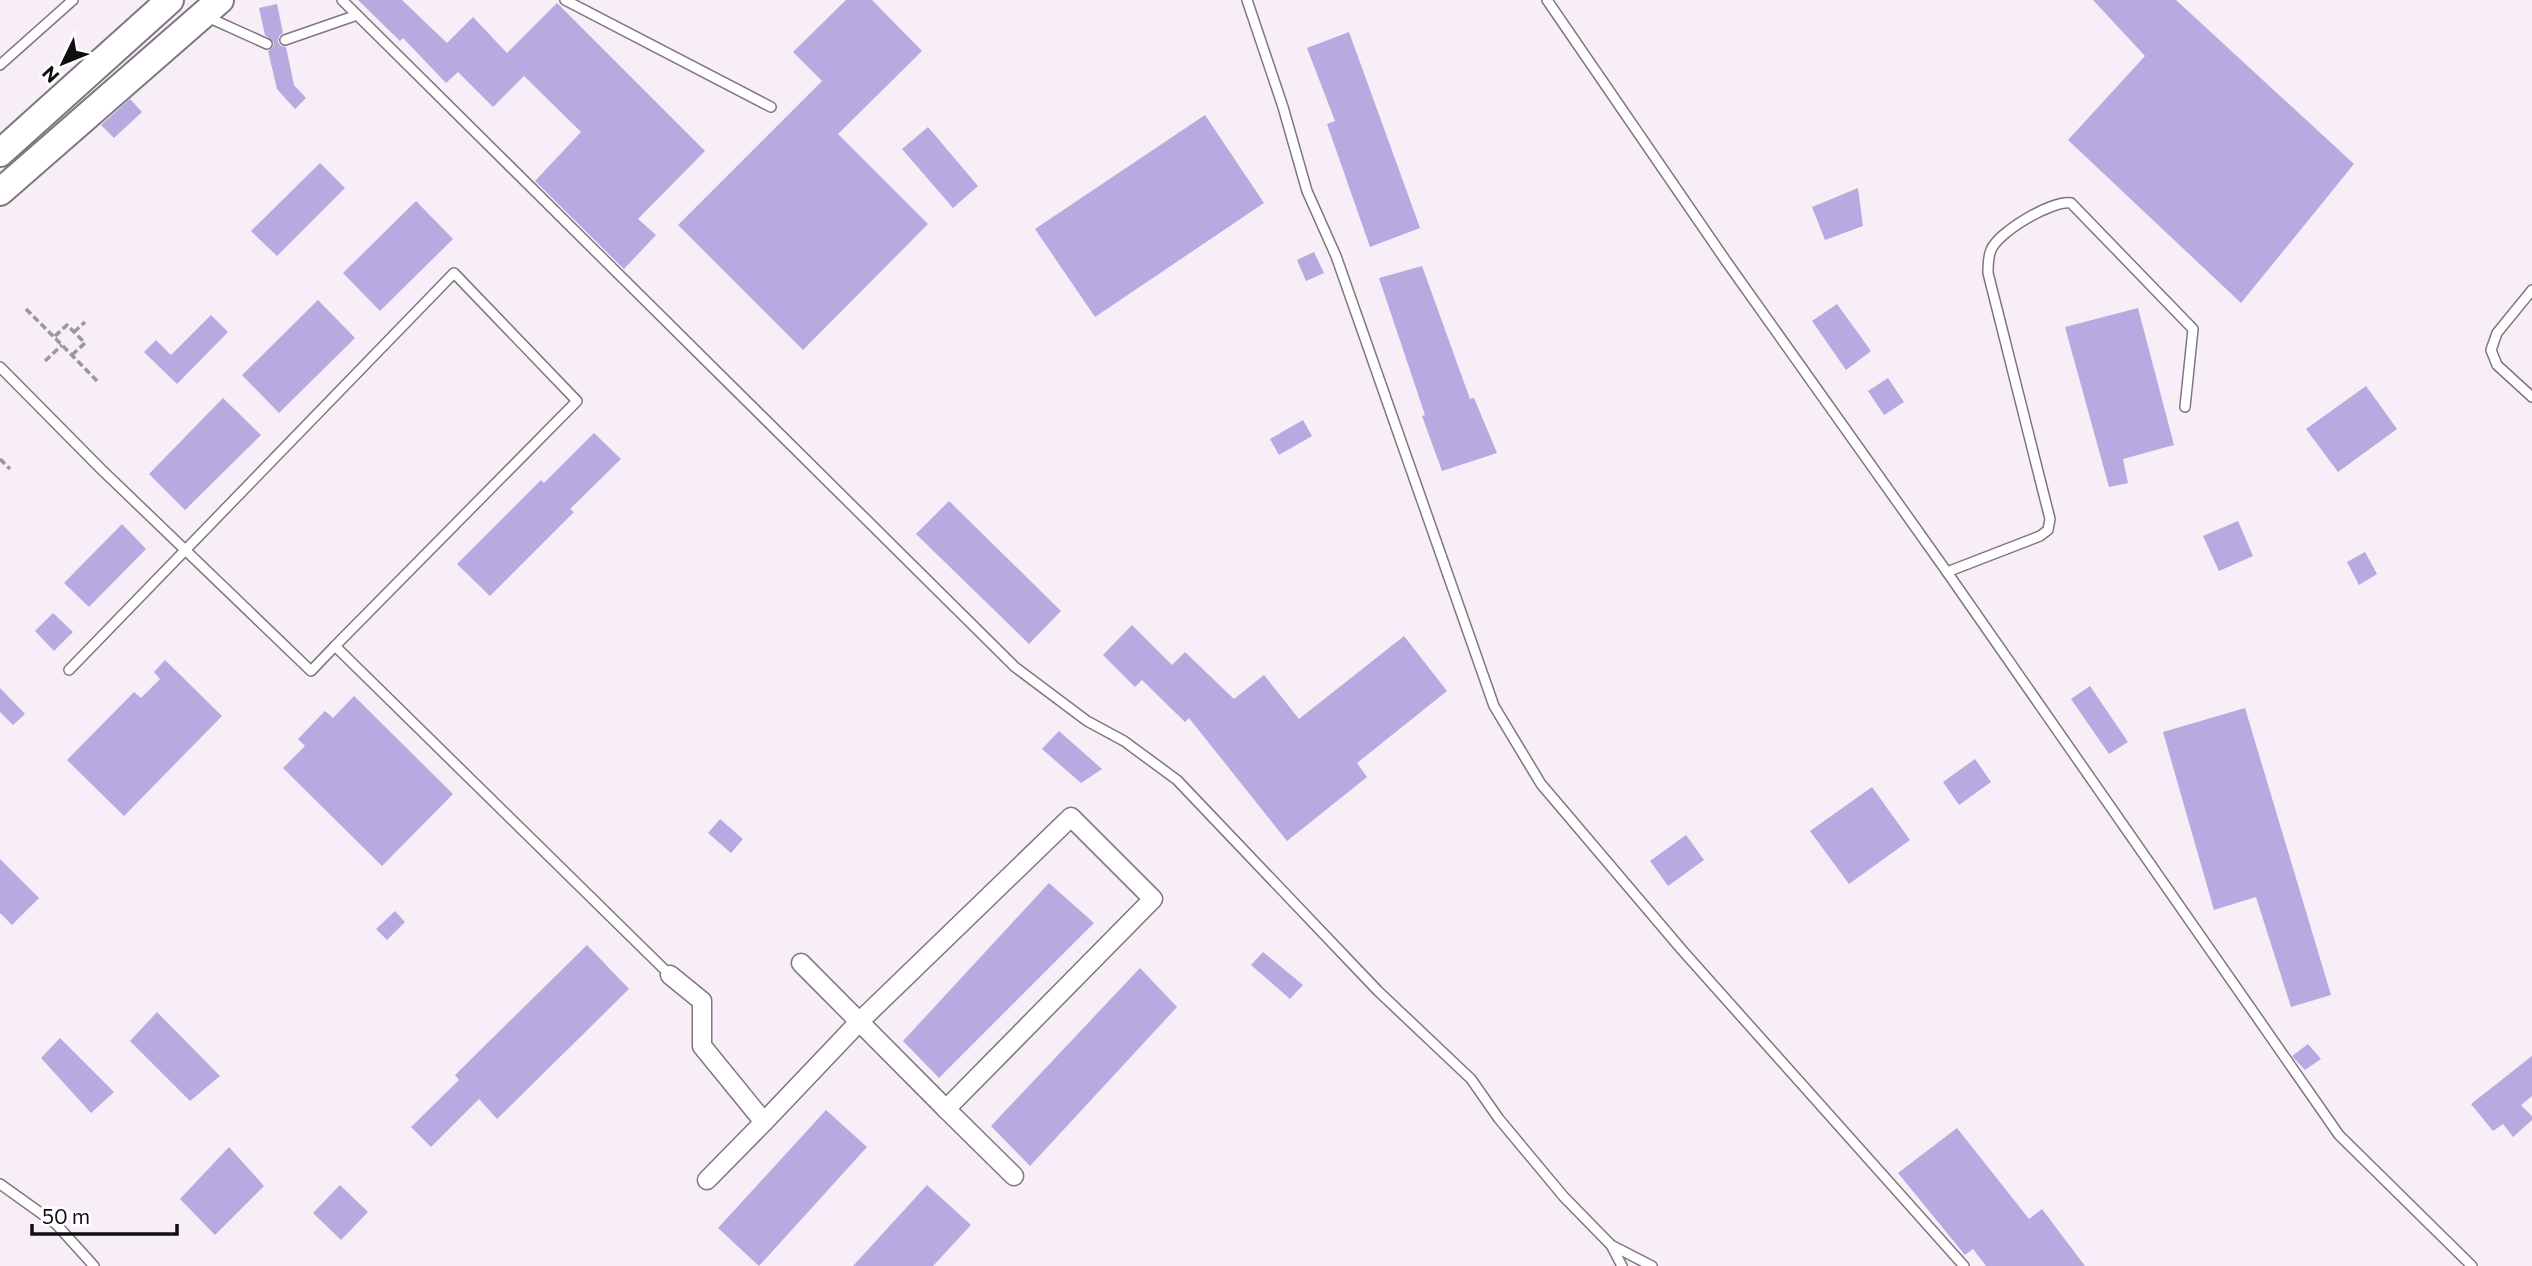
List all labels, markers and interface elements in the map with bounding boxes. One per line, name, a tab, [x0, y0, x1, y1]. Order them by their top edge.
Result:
north arrow	[28, 28, 98, 98]
text: N	[37, 62, 63, 88]
scale bar	[32, 1192, 177, 1236]
text: 50 m	[42, 1203, 90, 1228]

